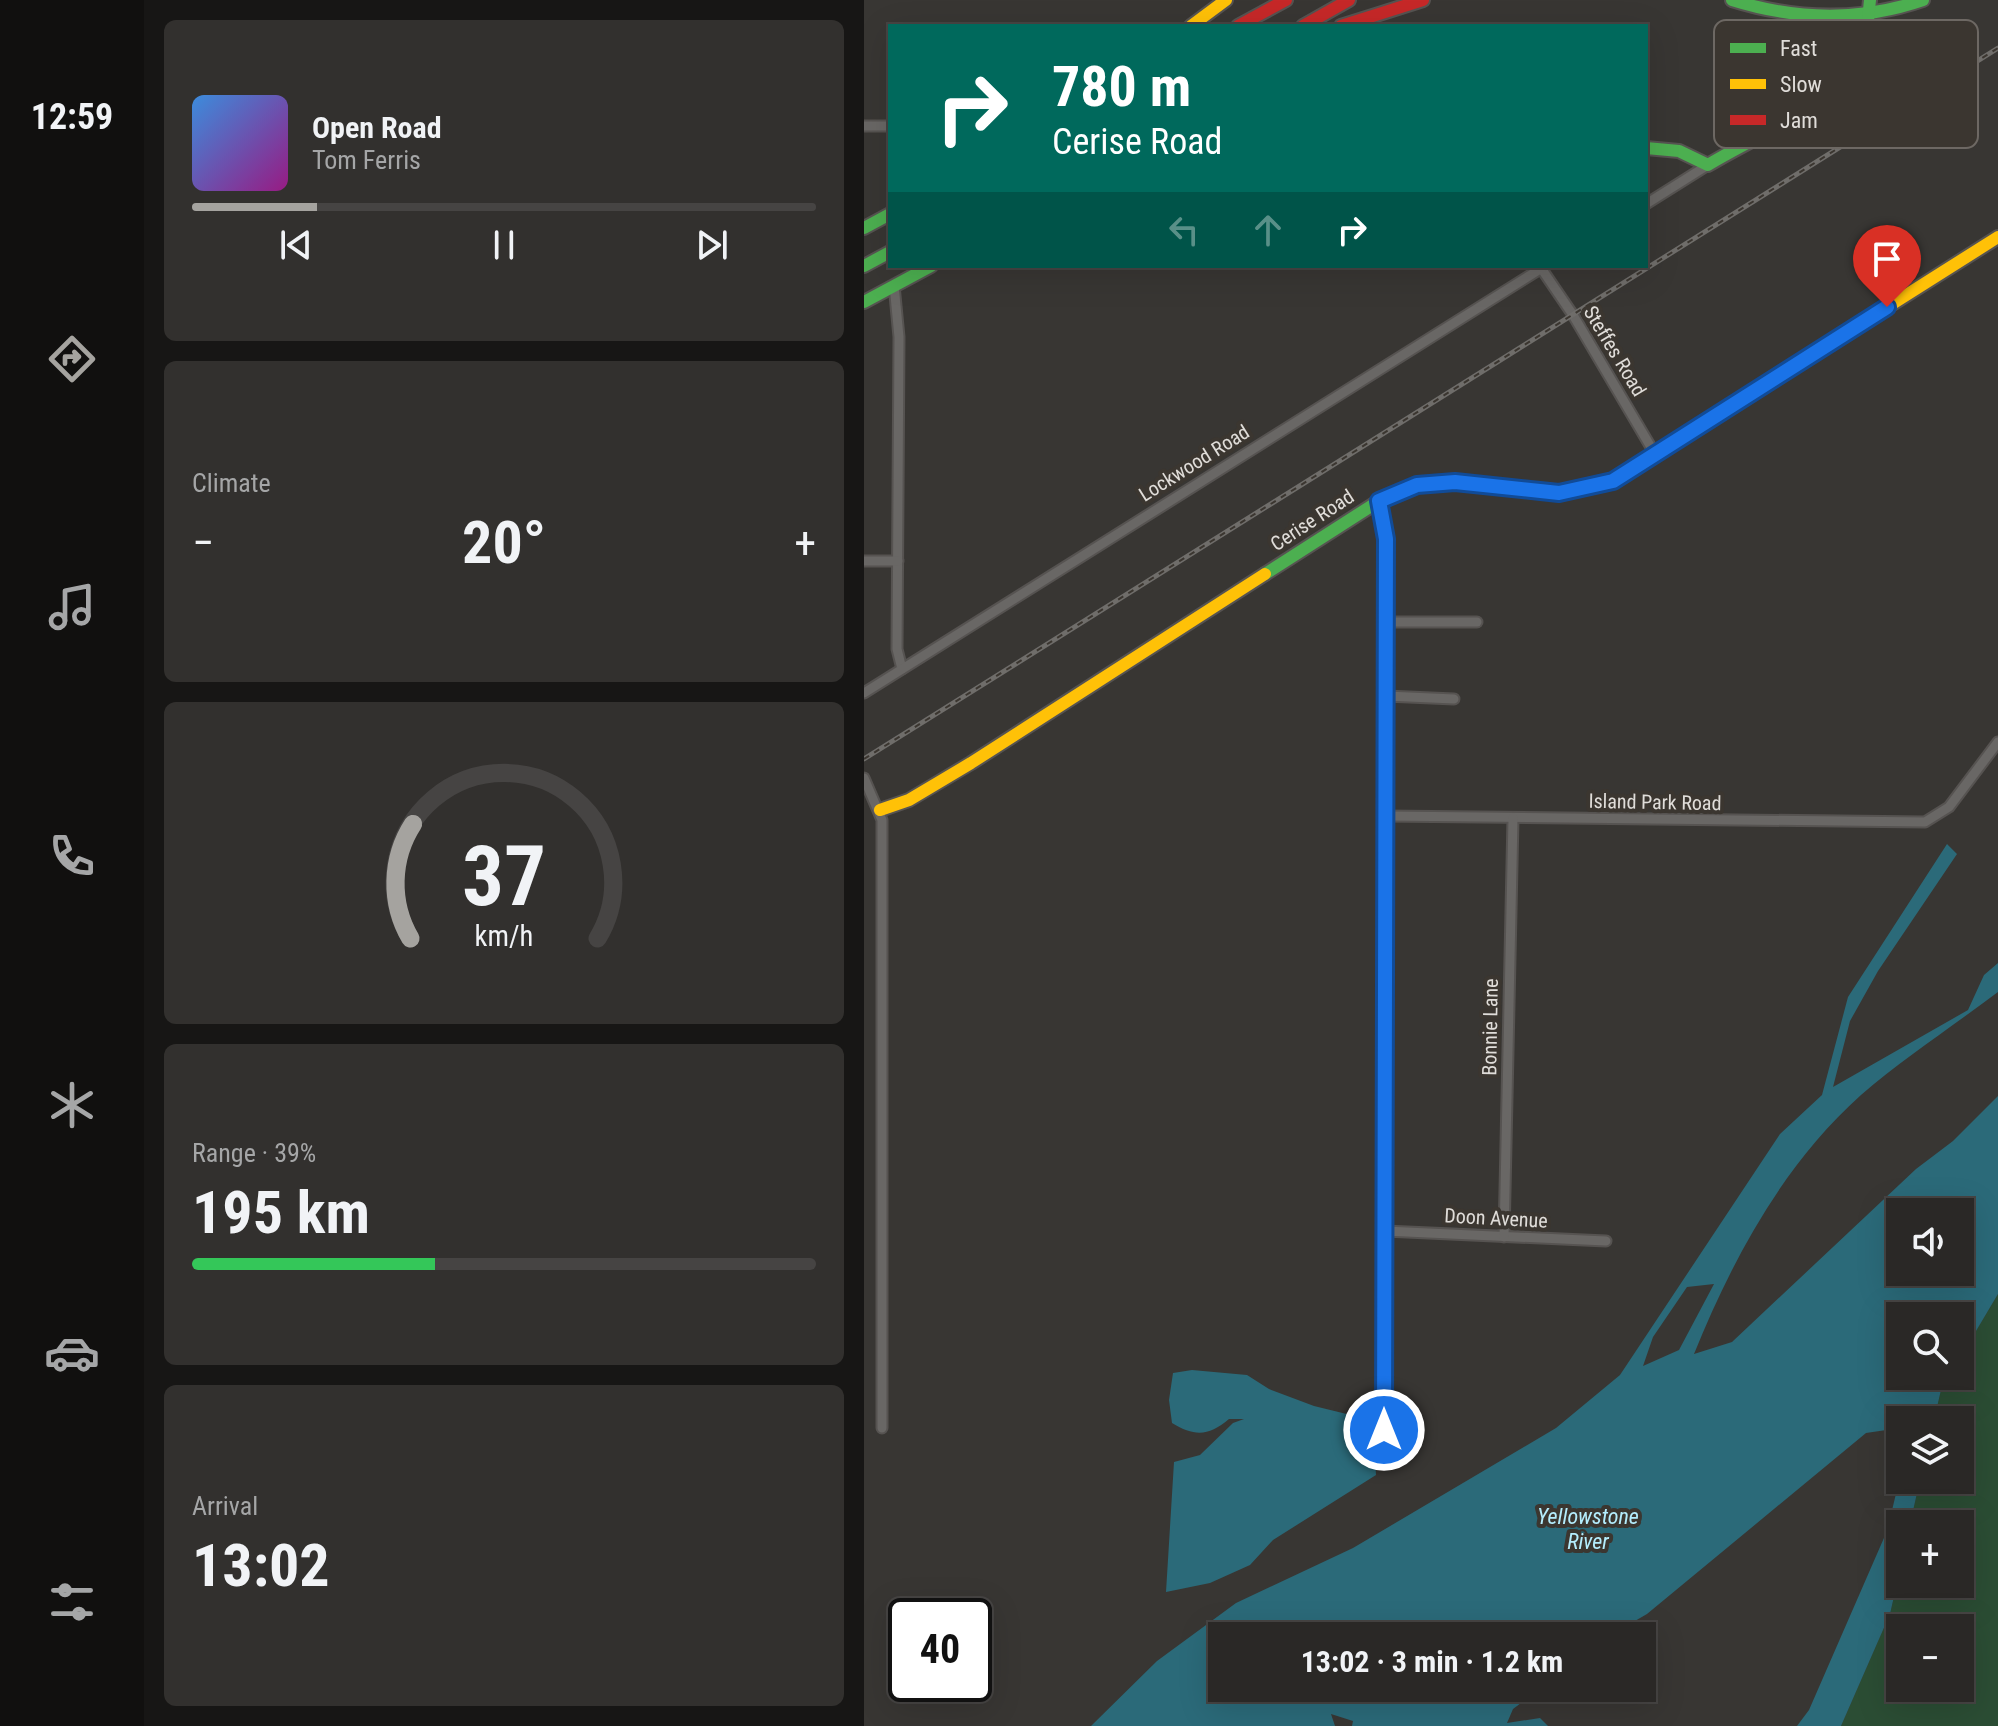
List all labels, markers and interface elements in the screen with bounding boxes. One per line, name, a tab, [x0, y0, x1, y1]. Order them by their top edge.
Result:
legend	[1714, 20, 1978, 148]
text: Fast	[1780, 36, 1817, 61]
text: 780 m	[1052, 54, 1191, 120]
icon: right	[920, 56, 1024, 160]
text: Slow	[1780, 72, 1822, 97]
text: 12:59	[31, 96, 113, 138]
text: Jam	[1780, 108, 1818, 133]
text: Open Road	[312, 110, 442, 145]
text: Cerise Road	[1052, 121, 1222, 163]
text: Tom Ferris	[312, 145, 421, 175]
icon: left	[1162, 208, 1206, 252]
icon: ahead	[1246, 208, 1290, 252]
icon: right	[1330, 208, 1374, 252]
icon: previous	[274, 223, 318, 267]
icon: pause	[482, 223, 526, 267]
icon: next	[690, 223, 734, 267]
pin	[1853, 225, 1921, 307]
icon: arrive	[1865, 237, 1909, 281]
street label: Steffes Road	[1579, 301, 1651, 401]
icon: directions	[44, 331, 100, 387]
street label: Lockwood Road	[1134, 420, 1254, 506]
text: Climate	[192, 468, 271, 498]
street label: Cerise Road	[1266, 484, 1358, 556]
text: 20°	[462, 507, 546, 578]
text: −	[192, 517, 214, 569]
text: +	[794, 517, 816, 569]
icon: music	[44, 579, 100, 635]
street label: Island Park Road	[1588, 789, 1722, 815]
icon: phone	[44, 828, 100, 884]
text: 37	[462, 828, 546, 925]
text: km/h	[475, 919, 533, 953]
street label: Bonnie Lane	[1477, 978, 1503, 1076]
icon: climate	[44, 1077, 100, 1133]
text: Range · 39%	[192, 1138, 316, 1168]
text: 195 km	[192, 1177, 370, 1248]
map controls	[1886, 1198, 1974, 1702]
button: sound	[1886, 1198, 1974, 1286]
street label: Doon Avenue	[1444, 1203, 1548, 1233]
button: search	[1886, 1302, 1974, 1390]
icon: car	[44, 1325, 100, 1381]
position arrow	[1342, 1388, 1426, 1472]
button: layers	[1886, 1406, 1974, 1494]
text: Arrival	[192, 1491, 258, 1521]
water label: Yellowstone River	[1537, 1504, 1639, 1554]
button: +	[1886, 1510, 1974, 1598]
text: 13:02	[192, 1530, 330, 1601]
icon: filters	[44, 1574, 100, 1630]
speed limit sign: 40	[888, 1598, 992, 1702]
button: −	[1886, 1614, 1974, 1702]
text: 13:02 · 3 min · 1.2 km	[1301, 1644, 1563, 1679]

